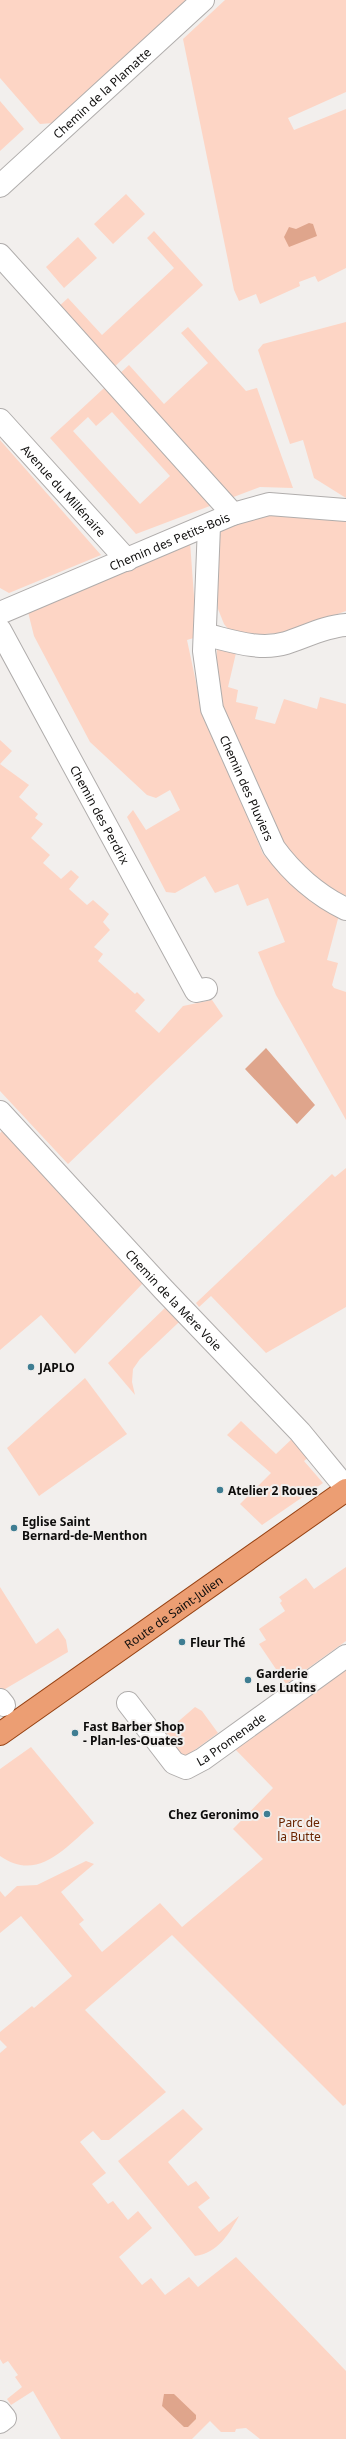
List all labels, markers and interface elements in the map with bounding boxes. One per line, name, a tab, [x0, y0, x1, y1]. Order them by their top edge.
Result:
street label: Chemin de la Plamatte	[49, 43, 155, 142]
street label: Avenue du Millénaire	[18, 441, 110, 540]
street label: Chemin des Petits-Bois	[107, 508, 232, 574]
street label: Chemin des Pluviers	[216, 732, 278, 844]
street label: Chemin des Perdrix	[66, 762, 134, 868]
street label: Chemin de la Mère Voie	[122, 1245, 226, 1354]
place label: JAPLO	[38, 1359, 75, 1376]
marker: JAPLO	[26, 1362, 36, 1372]
place label: Atelier 2 Roues	[228, 1482, 318, 1499]
marker: Atelier 2 Roues	[215, 1485, 225, 1495]
place label: Eglise Saint Bernard-de-Menthon	[22, 1513, 147, 1544]
marker: Eglise Saint Bernard-de-Menthon	[9, 1523, 19, 1533]
street label: Route de Saint-Julien	[121, 1571, 226, 1652]
place label: Fleur Thé	[190, 1634, 246, 1651]
marker: Fleur Thé	[177, 1637, 187, 1647]
place label: Garderie Les Lutins	[256, 1665, 316, 1696]
marker: Garderie Les Lutins	[243, 1675, 253, 1685]
street label: La Promenade	[193, 1708, 269, 1770]
place label: Fast Barber Shop - Plan-les-Ouates	[83, 1718, 185, 1749]
marker: Fast Barber Shop - Plan-les-Ouates	[70, 1728, 80, 1738]
place label: Chez Geronimo	[168, 1806, 259, 1823]
marker: Chez Geronimo	[262, 1809, 272, 1819]
park label: Parc de la Butte	[277, 1814, 321, 1845]

